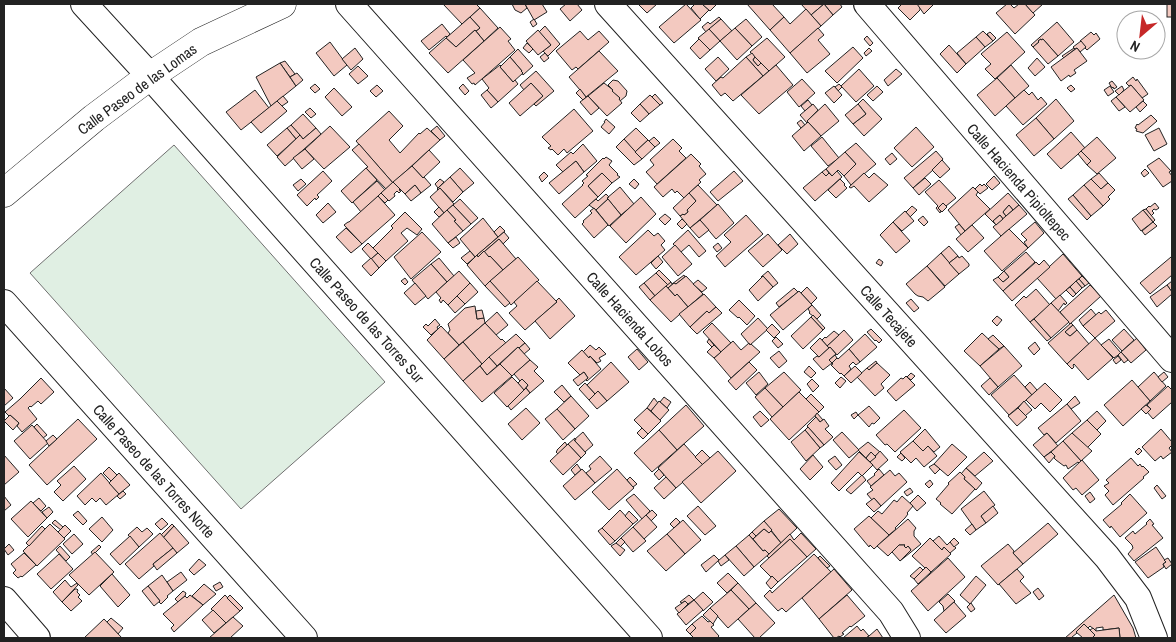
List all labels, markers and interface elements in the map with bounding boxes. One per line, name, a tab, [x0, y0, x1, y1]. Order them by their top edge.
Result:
north arrow	[1116, 10, 1166, 60]
text: N	[1127, 37, 1143, 56]
street label: Calle Paseo de las Lomas	[73, 39, 201, 139]
street label: Calle Hacienda Pipioltepec	[962, 119, 1076, 245]
street label: Calle Paseo de las Torres Sur	[305, 253, 429, 387]
street label: Calle Hacienda Lobos	[582, 267, 678, 371]
street label: Calle Tecajete	[855, 280, 923, 352]
street label: Calle Paseo de las Torres Norte	[88, 400, 220, 543]

